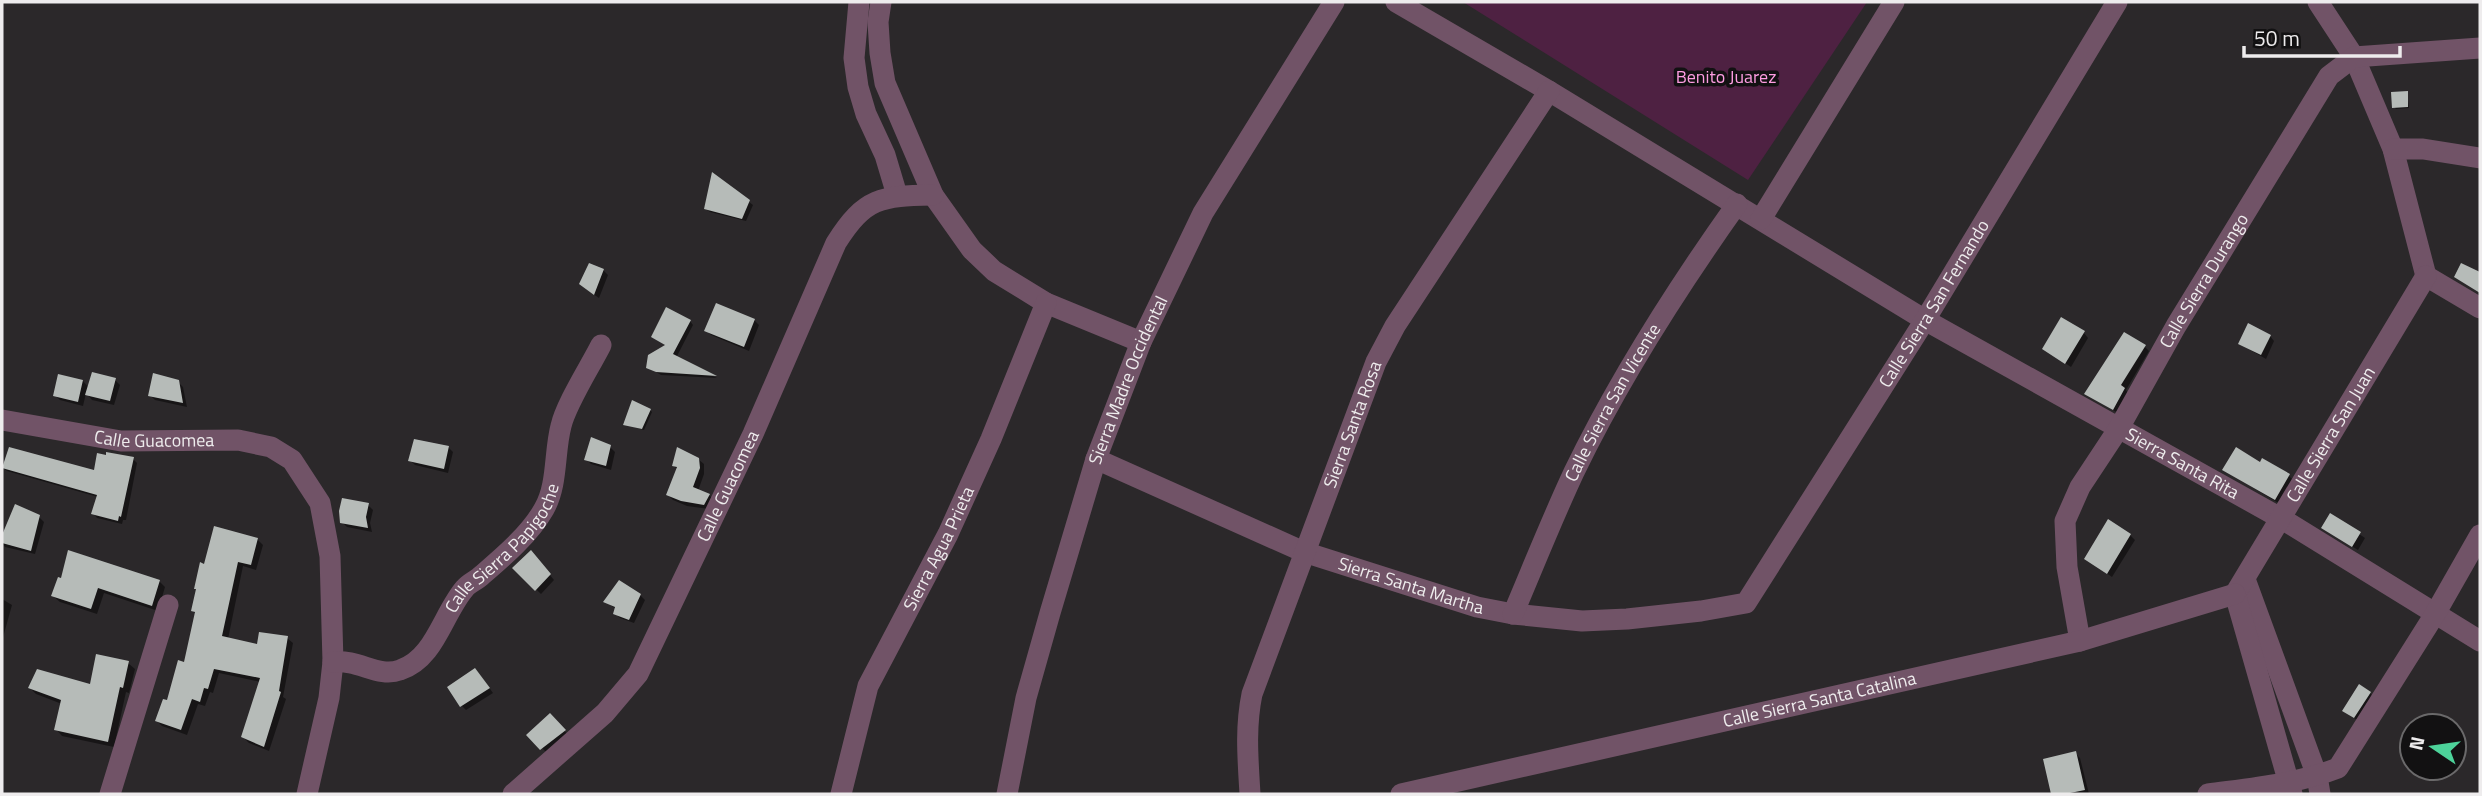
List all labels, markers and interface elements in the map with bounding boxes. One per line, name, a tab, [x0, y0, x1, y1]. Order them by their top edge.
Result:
scale bar	[2244, 14, 2400, 58]
text: 50 m	[2254, 22, 2300, 54]
park label: Benito Juarez	[1676, 63, 1776, 90]
street label: Calle Sierra Durango	[2152, 208, 2255, 353]
street label: Calle Sierra San Fernando	[1872, 214, 1996, 393]
street label: Sierra Madre Occidental	[1081, 291, 1174, 468]
street label: Calle Sierra San Vicente	[1557, 318, 1667, 486]
street label: Sierra Santa Rosa	[1316, 357, 1388, 492]
street label: Calle Sierra San Juan	[2279, 361, 2382, 507]
street label: Sierra Santa Rita	[2121, 421, 2244, 506]
street label: Calle Guacomea	[92, 423, 214, 454]
street label: Calle Guacomea	[689, 426, 766, 546]
street label: Calle Sierra Papigoche	[437, 481, 566, 618]
street label: Sierra Agua Prieta	[896, 482, 981, 615]
street label: Sierra Santa Martha	[1335, 550, 1486, 621]
street label: Calle Sierra Santa Catalina	[1720, 664, 1919, 734]
north arrow	[2398, 712, 2468, 782]
text: N	[2400, 733, 2432, 753]

